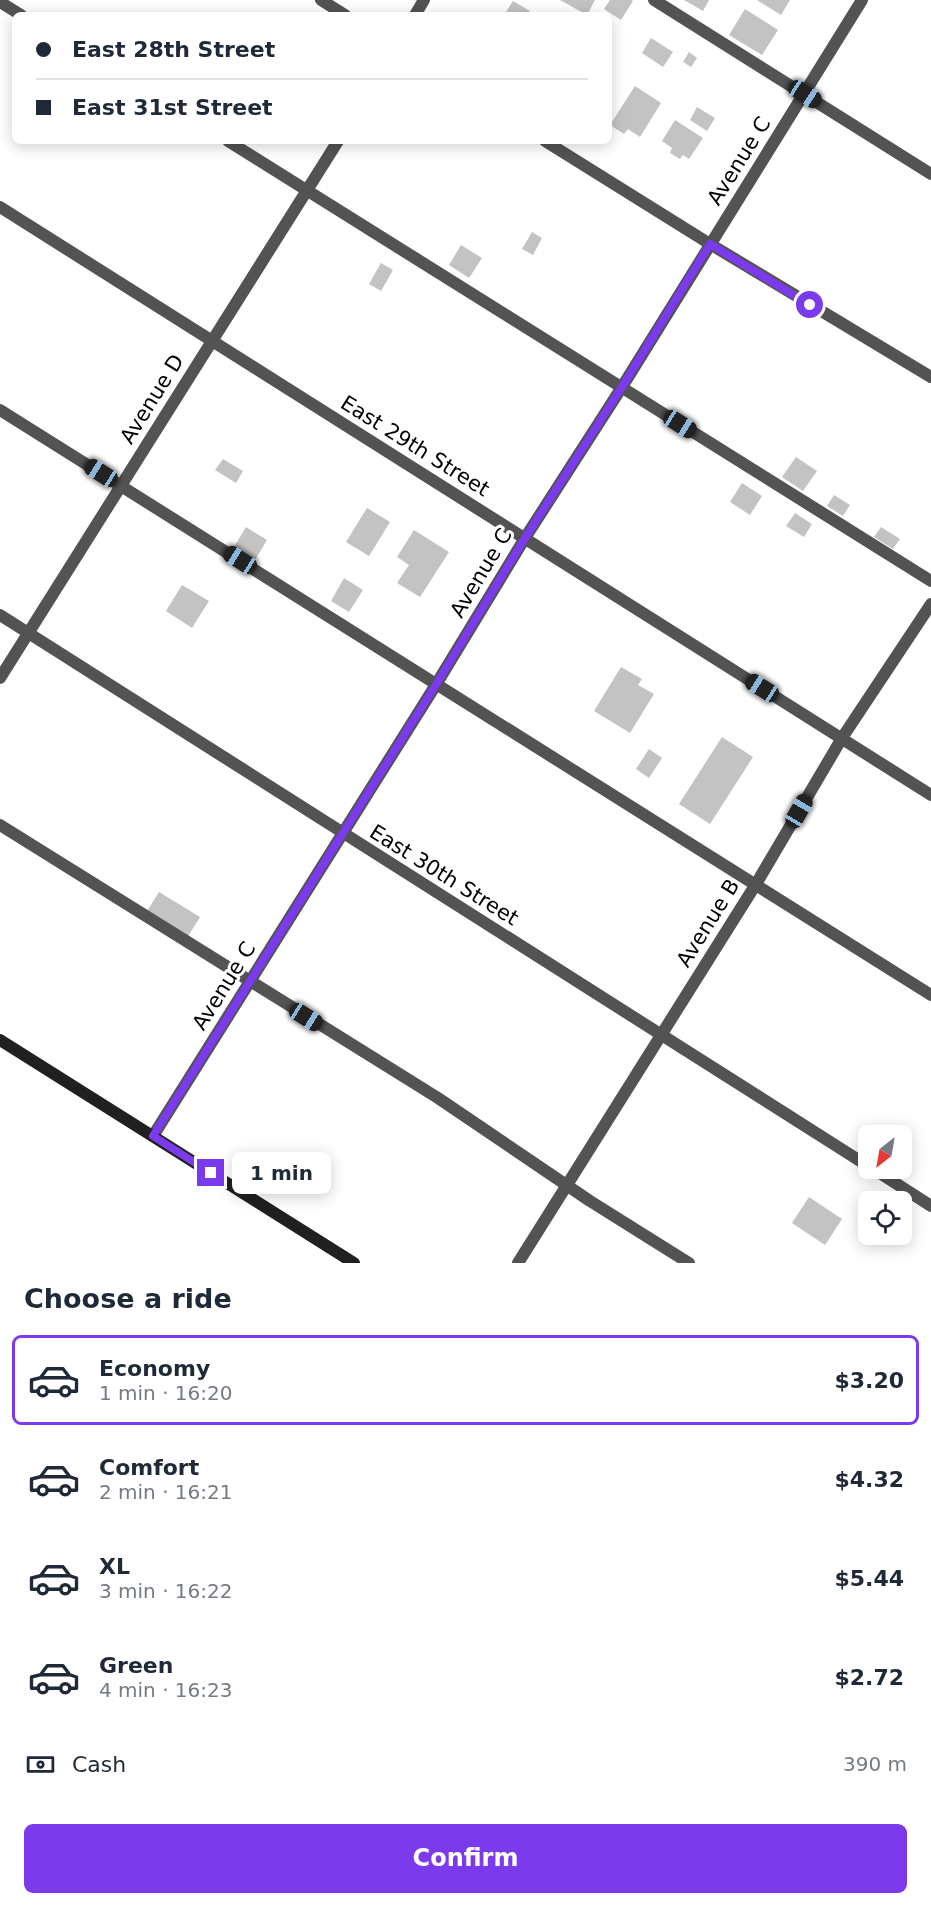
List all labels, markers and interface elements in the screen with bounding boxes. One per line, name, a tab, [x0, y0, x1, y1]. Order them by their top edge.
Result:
text: East 28th Street	[72, 37, 275, 62]
car	[785, 77, 825, 111]
text: East 31st Street	[72, 95, 273, 120]
street label: Avenue C	[702, 113, 776, 209]
route start	[796, 291, 823, 318]
street label: Avenue D	[115, 350, 189, 448]
street label: East 29th Street	[336, 391, 494, 501]
car	[660, 407, 700, 441]
car	[81, 456, 121, 490]
street label: Avenue C	[445, 524, 517, 622]
car	[220, 543, 260, 577]
car	[742, 671, 782, 705]
car	[782, 791, 816, 831]
street label: East 30th Street	[365, 820, 523, 930]
street label: Avenue B	[672, 875, 744, 971]
street label: Avenue C	[187, 938, 261, 1034]
car	[286, 1000, 326, 1034]
north arrow	[858, 1125, 912, 1179]
map controls	[858, 1125, 912, 1245]
callout: 1 min	[232, 1152, 331, 1194]
route end	[197, 1159, 224, 1186]
text: 1 min	[250, 1161, 313, 1185]
button: locate	[858, 1191, 912, 1245]
text: Choose a ride	[24, 1283, 232, 1314]
icon: car	[27, 1353, 81, 1407]
text: Economy	[99, 1356, 210, 1381]
text: $3.20	[834, 1368, 904, 1393]
text: 1 min · 16:20	[99, 1381, 233, 1405]
icon: car	[27, 1452, 81, 1506]
text: Comfort	[99, 1455, 199, 1480]
text: $4.32	[834, 1467, 904, 1492]
text: 2 min · 16:21	[99, 1480, 233, 1504]
icon: car	[27, 1551, 81, 1605]
text: XL	[99, 1554, 130, 1579]
text: $5.44	[834, 1566, 904, 1591]
text: 3 min · 16:22	[99, 1579, 233, 1603]
icon: car	[27, 1650, 81, 1704]
text: Green	[99, 1653, 173, 1678]
text: $2.72	[834, 1665, 904, 1690]
text: 4 min · 16:23	[99, 1678, 233, 1702]
icon: cash	[24, 1748, 57, 1781]
text: Cash	[72, 1752, 126, 1777]
text: 390 m	[843, 1752, 907, 1776]
button: Confirm	[24, 1824, 907, 1893]

